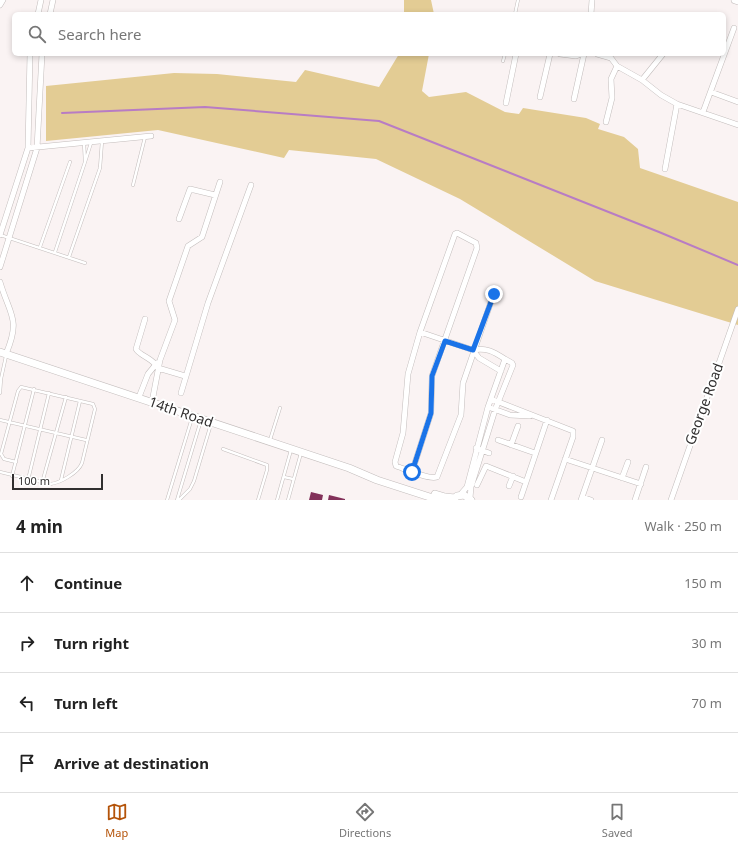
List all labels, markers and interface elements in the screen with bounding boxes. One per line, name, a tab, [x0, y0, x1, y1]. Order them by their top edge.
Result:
search box	[12, 12, 726, 56]
icon: search	[26, 23, 48, 45]
text: Search here	[58, 24, 141, 44]
route end	[485, 285, 503, 303]
street label: George Road	[680, 360, 727, 447]
street label: 14th Road	[146, 392, 216, 431]
route start	[403, 463, 421, 481]
scale bar	[12, 472, 103, 491]
text: 100 m	[18, 473, 50, 488]
text: 4 min	[16, 515, 63, 538]
text: Walk · 250 m	[644, 517, 722, 535]
icon: ahead	[16, 572, 38, 594]
text: Continue	[54, 573, 122, 593]
text: 150 m	[684, 574, 722, 592]
icon: right	[16, 632, 38, 654]
text: Turn right	[54, 633, 129, 653]
text: 30 m	[692, 634, 722, 652]
icon: left	[16, 692, 38, 714]
text: Turn left	[54, 693, 118, 713]
text: 70 m	[692, 694, 722, 712]
icon: arrive	[16, 752, 38, 774]
text: Arrive at destination	[54, 753, 209, 773]
tab: Map	[105, 801, 128, 840]
tab: Directions	[339, 801, 391, 840]
tab: Saved	[602, 801, 633, 840]

